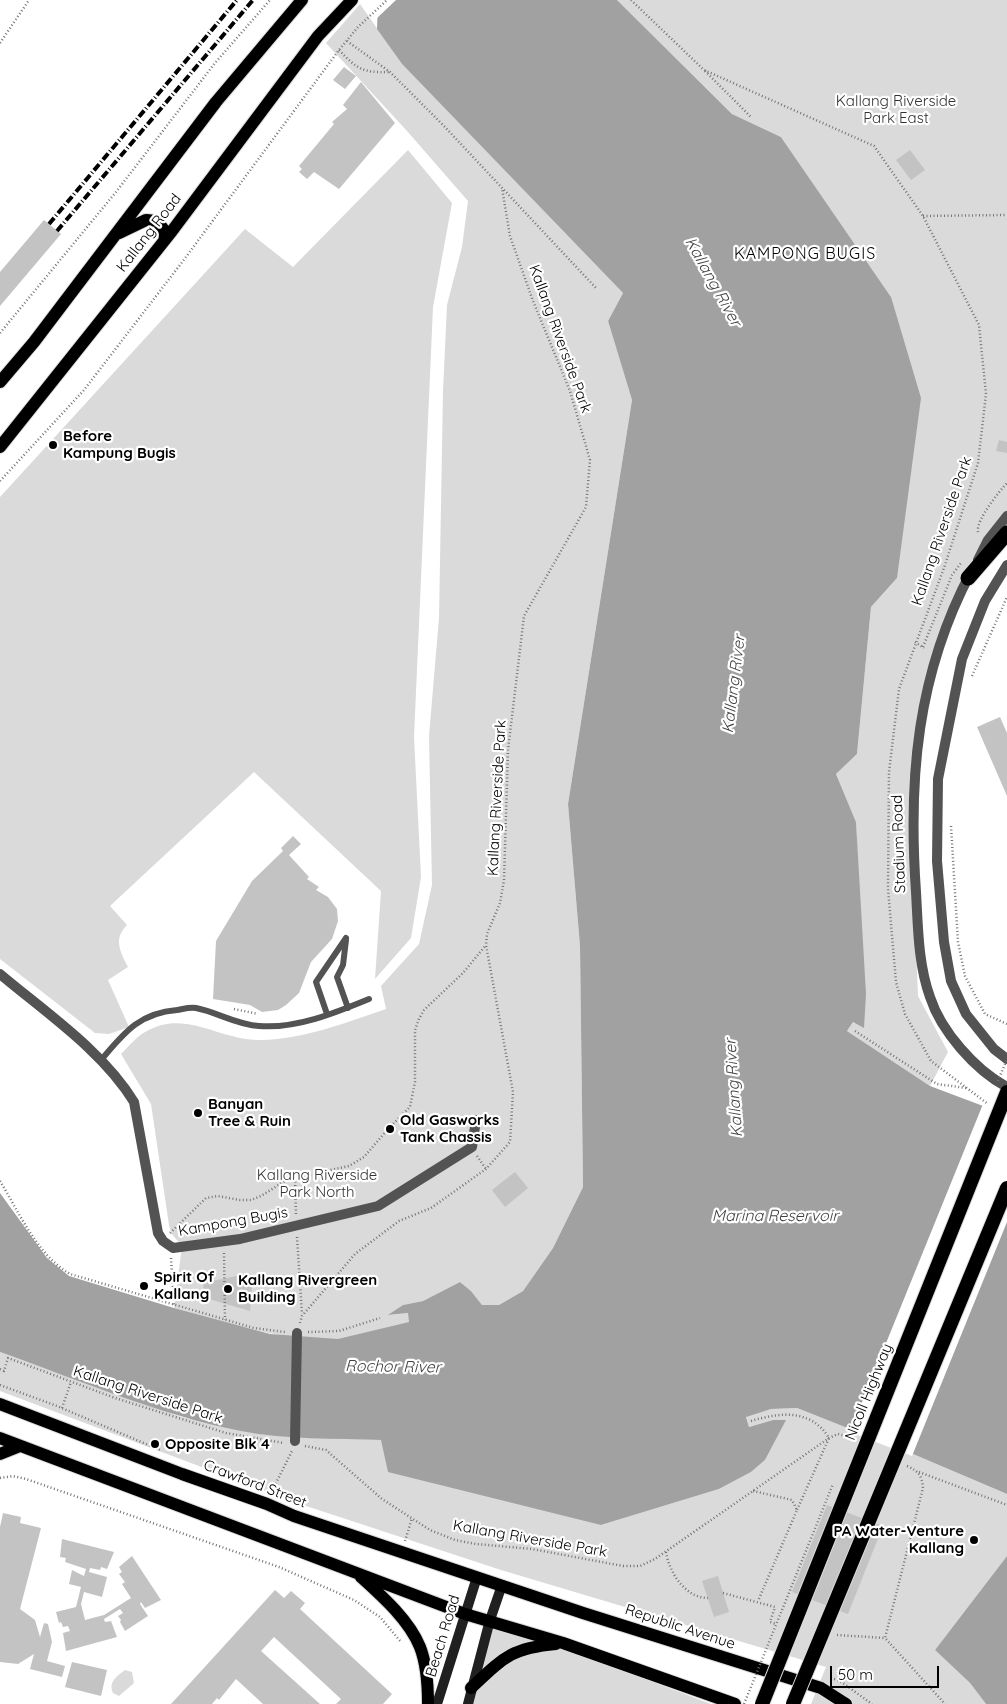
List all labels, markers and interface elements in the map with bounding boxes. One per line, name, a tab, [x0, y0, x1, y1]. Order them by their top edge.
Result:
park label: Kallang Riverside Park East	[836, 92, 956, 127]
street label: Kallang Road	[113, 190, 185, 276]
water label: Kallang River	[681, 234, 745, 330]
district label: KAMPONG BUGIS	[732, 244, 878, 264]
street label: Kallang Riverside Park	[525, 262, 595, 416]
place label: Before Kampung Bugis	[63, 427, 176, 462]
marker: Before Kampung Bugis	[47, 439, 59, 451]
street label: Kallang Riverside Park	[908, 454, 976, 608]
water label: Kallang River	[718, 634, 750, 734]
street label: Kallang Riverside Park	[484, 719, 510, 877]
street label: Stadium Road	[888, 795, 910, 893]
water label: Kallang River	[721, 1038, 747, 1138]
place label: Banyan Tree & Ruin	[208, 1095, 291, 1130]
marker: Banyan Tree & Ruin	[192, 1107, 204, 1119]
place label: Old Gasworks Tank Chassis	[400, 1111, 499, 1146]
marker: Old Gasworks Tank Chassis	[384, 1123, 396, 1135]
park label: Kallang Riverside Park North	[257, 1166, 377, 1201]
street label: Kampong Bugis	[177, 1204, 289, 1240]
water label: Marina Reservoir	[712, 1206, 838, 1226]
place label: Spirit Of Kallang	[154, 1268, 214, 1303]
place label: Kallang Rivergreen Building	[238, 1271, 377, 1306]
marker: Spirit Of Kallang	[138, 1280, 150, 1292]
marker: Kallang Rivergreen Building	[222, 1283, 234, 1295]
street label: Nicoll Highway	[841, 1341, 897, 1443]
water label: Rochor River	[345, 1357, 441, 1377]
street label: Kallang Riverside Park	[71, 1362, 225, 1428]
place label: Opposite Blk 4	[165, 1435, 270, 1453]
marker: Opposite Blk 4	[149, 1438, 161, 1450]
street label: Crawford Street	[201, 1456, 309, 1512]
street label: Kallang Riverside Park	[451, 1517, 609, 1561]
place label: PA Water-Venture Kallang	[833, 1522, 964, 1557]
marker: PA Water-Venture Kallang	[968, 1534, 980, 1546]
street label: Beach Road	[422, 1593, 464, 1679]
street label: Republic Avenue	[623, 1601, 737, 1653]
scale bar	[832, 1656, 941, 1688]
text: 50 m	[838, 1665, 873, 1684]

